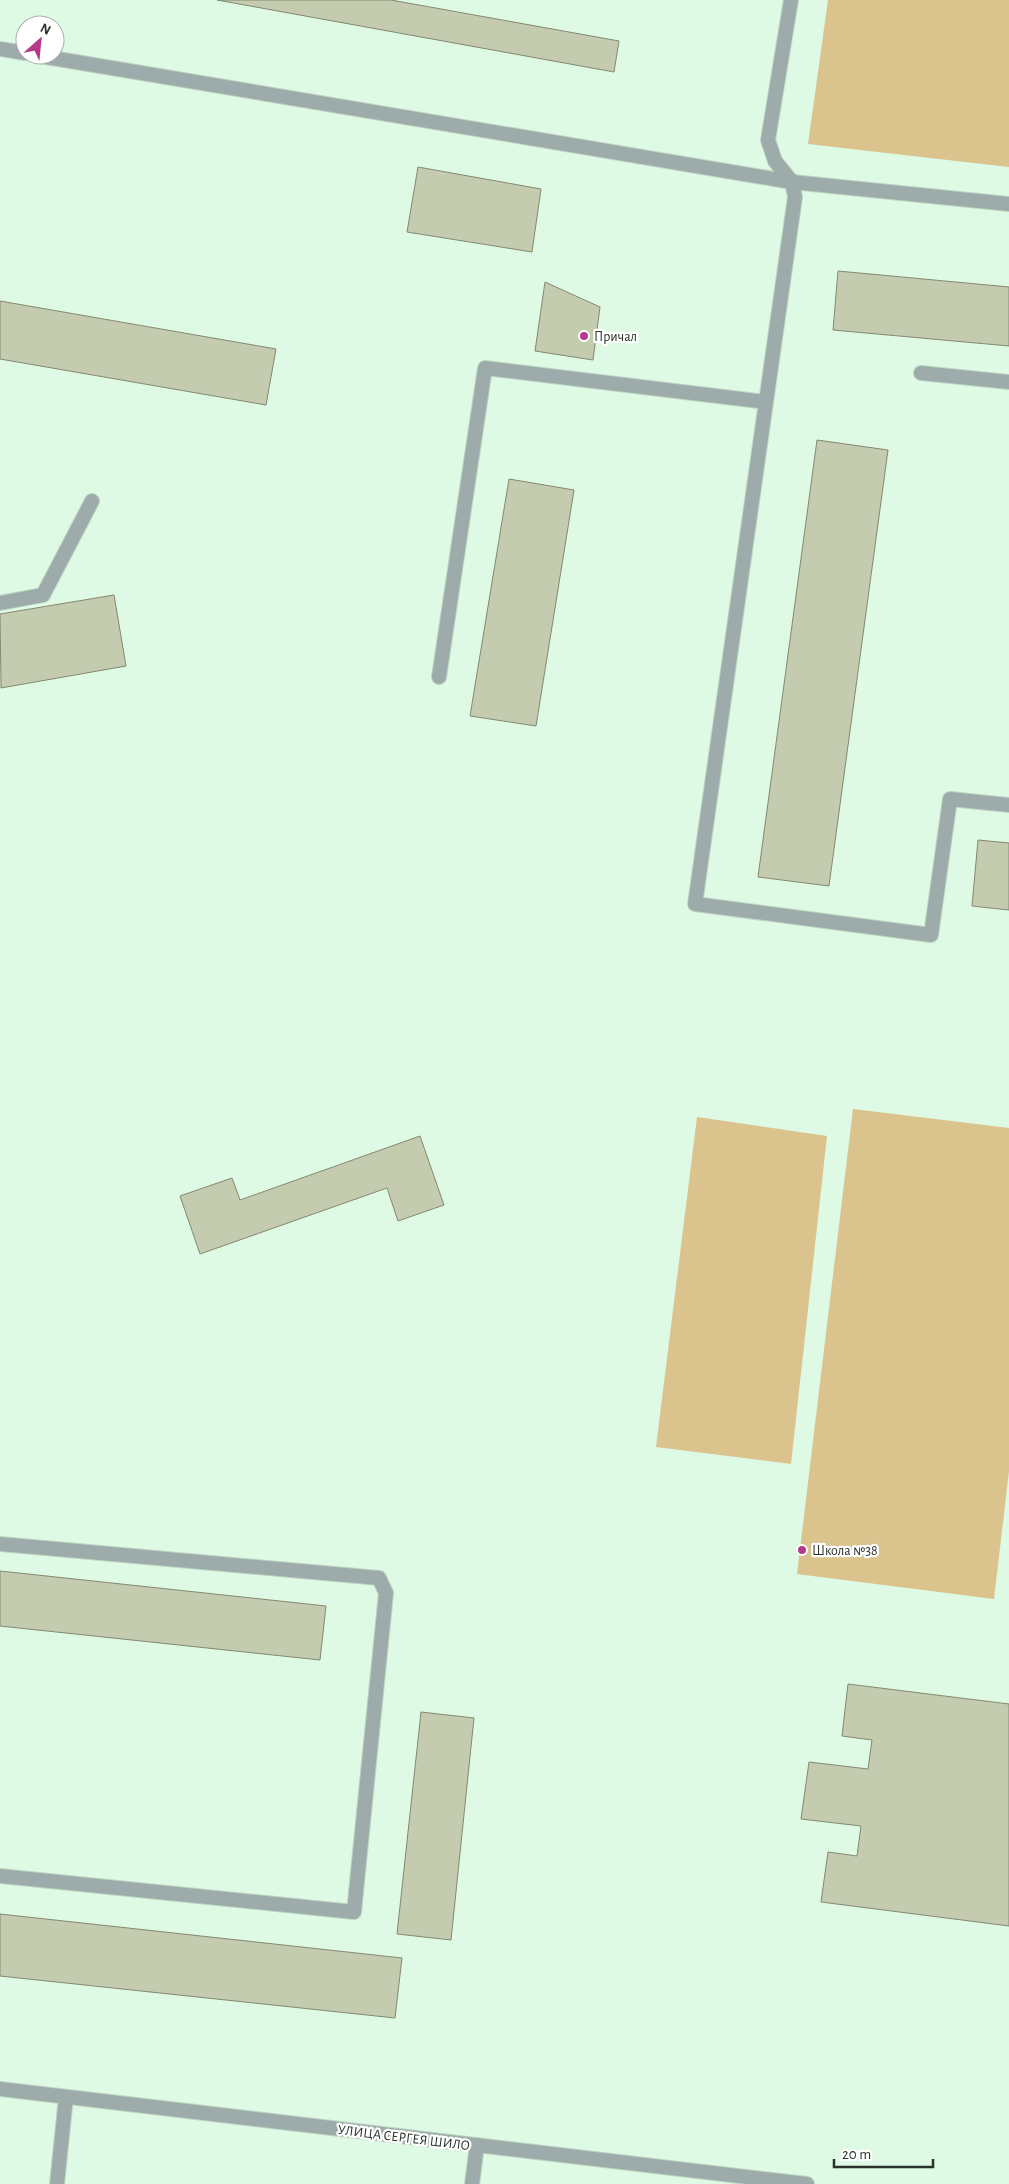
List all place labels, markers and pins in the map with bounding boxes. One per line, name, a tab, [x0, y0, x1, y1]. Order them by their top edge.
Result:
marker: Причал	[578, 330, 590, 342]
place label: Причал	[594, 330, 637, 344]
marker: Школа №38	[796, 1544, 808, 1556]
place label: Школа №38	[812, 1544, 878, 1558]

